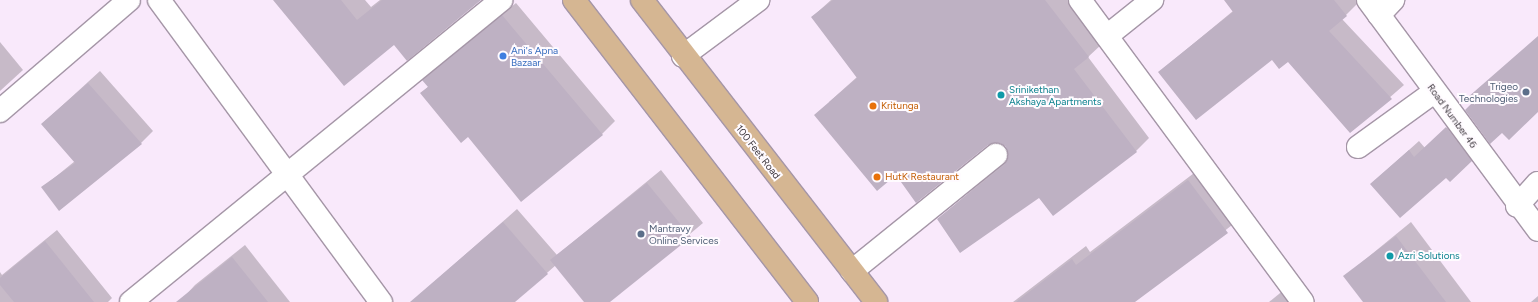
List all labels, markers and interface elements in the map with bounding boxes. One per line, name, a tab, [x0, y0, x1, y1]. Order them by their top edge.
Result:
place label: Ani's Apna Bazaar	[511, 44, 558, 68]
marker: Ani's Apna Bazaar	[498, 51, 508, 61]
place label: Trigeo Technologies	[1459, 80, 1518, 104]
street label: Road Number 46	[1425, 82, 1479, 150]
place label: Srinikethan Akshaya Apartments	[1009, 83, 1102, 106]
marker: Trigeo Technologies	[1521, 87, 1531, 97]
marker: Srinikethan Akshaya Apartments	[996, 90, 1006, 100]
place label: Kritunga	[881, 100, 919, 112]
marker: Kritunga	[868, 101, 878, 111]
street label: 100 Feet Road	[733, 123, 783, 181]
place label: HutK Restaurant	[885, 171, 959, 183]
marker: HutK Restaurant	[872, 172, 882, 182]
place label: Mantravy Online Services	[649, 222, 718, 246]
marker: Mantravy Online Services	[636, 229, 646, 239]
place label: Azri Solutions	[1398, 250, 1460, 262]
marker: Azri Solutions	[1385, 251, 1395, 261]

